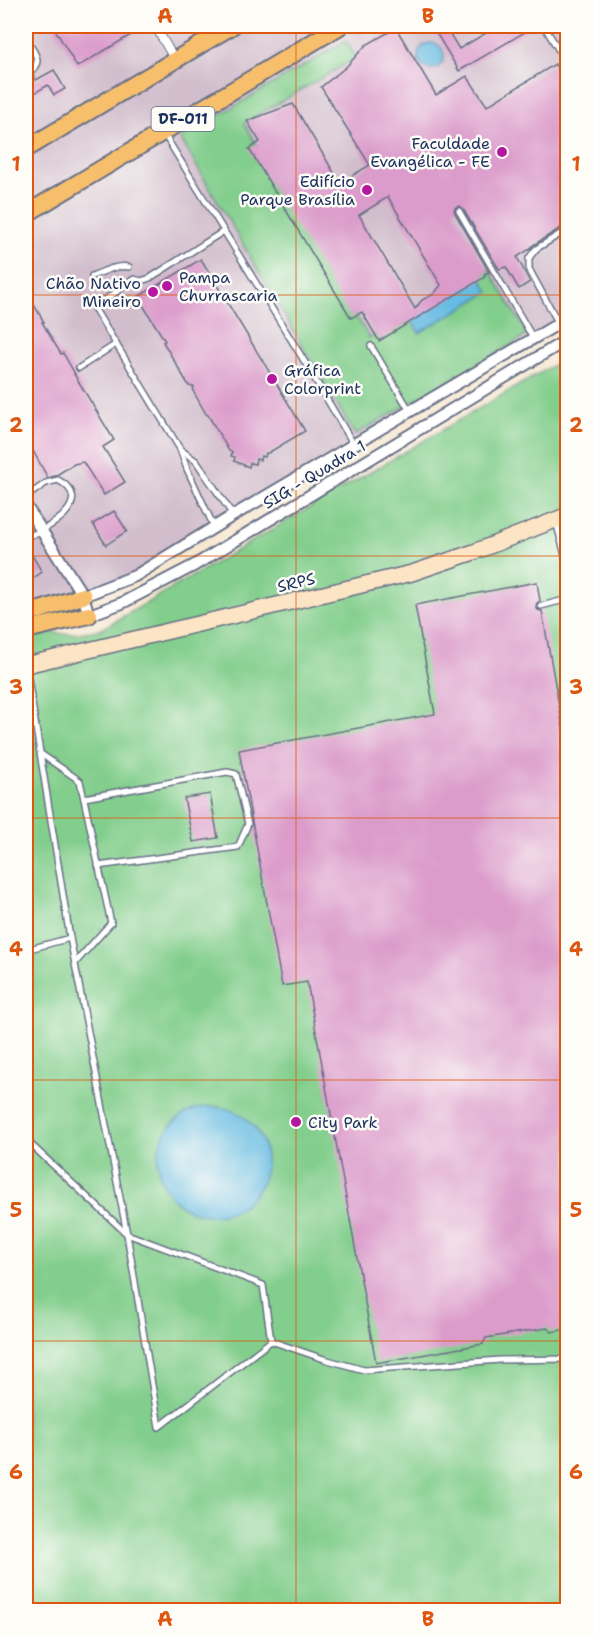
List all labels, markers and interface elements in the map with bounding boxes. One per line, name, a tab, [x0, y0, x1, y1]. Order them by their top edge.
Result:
text: A	[157, 3, 173, 29]
text: B	[422, 3, 434, 29]
road number: DF-011	[152, 107, 214, 131]
place label: Faculdade Evangélica - FE	[370, 133, 490, 172]
marker: Faculdade Evangélica - FE	[495, 145, 509, 159]
text: 1	[11, 151, 21, 177]
text: 1	[571, 151, 581, 177]
place label: Edifício Parque Brasília	[240, 171, 355, 210]
marker: Edifício Parque Brasília	[360, 183, 374, 197]
place label: Pampa Churrascaria	[179, 267, 277, 306]
place label: Chão Nativo Mineiro	[46, 273, 141, 312]
marker: Pampa Churrascaria	[160, 279, 174, 293]
marker: Chão Nativo Mineiro	[146, 285, 160, 299]
place label: Gráfica Colorprint	[284, 360, 361, 399]
marker: Gráfica Colorprint	[265, 372, 279, 386]
text: 2	[9, 412, 23, 438]
text: 2	[569, 412, 583, 438]
street label: SIG - Quadra 1	[259, 435, 370, 514]
street label: SRPS	[275, 568, 317, 597]
text: 3	[9, 674, 23, 700]
text: 3	[569, 674, 583, 700]
text: 4	[9, 936, 23, 962]
text: 4	[569, 936, 583, 962]
place label: City Park	[308, 1112, 378, 1133]
marker: City Park	[289, 1115, 303, 1129]
text: 5	[10, 1197, 22, 1223]
text: 5	[570, 1197, 582, 1223]
text: 6	[9, 1459, 23, 1485]
text: 6	[569, 1459, 583, 1485]
text: A	[157, 1606, 173, 1632]
text: B	[422, 1606, 434, 1632]

